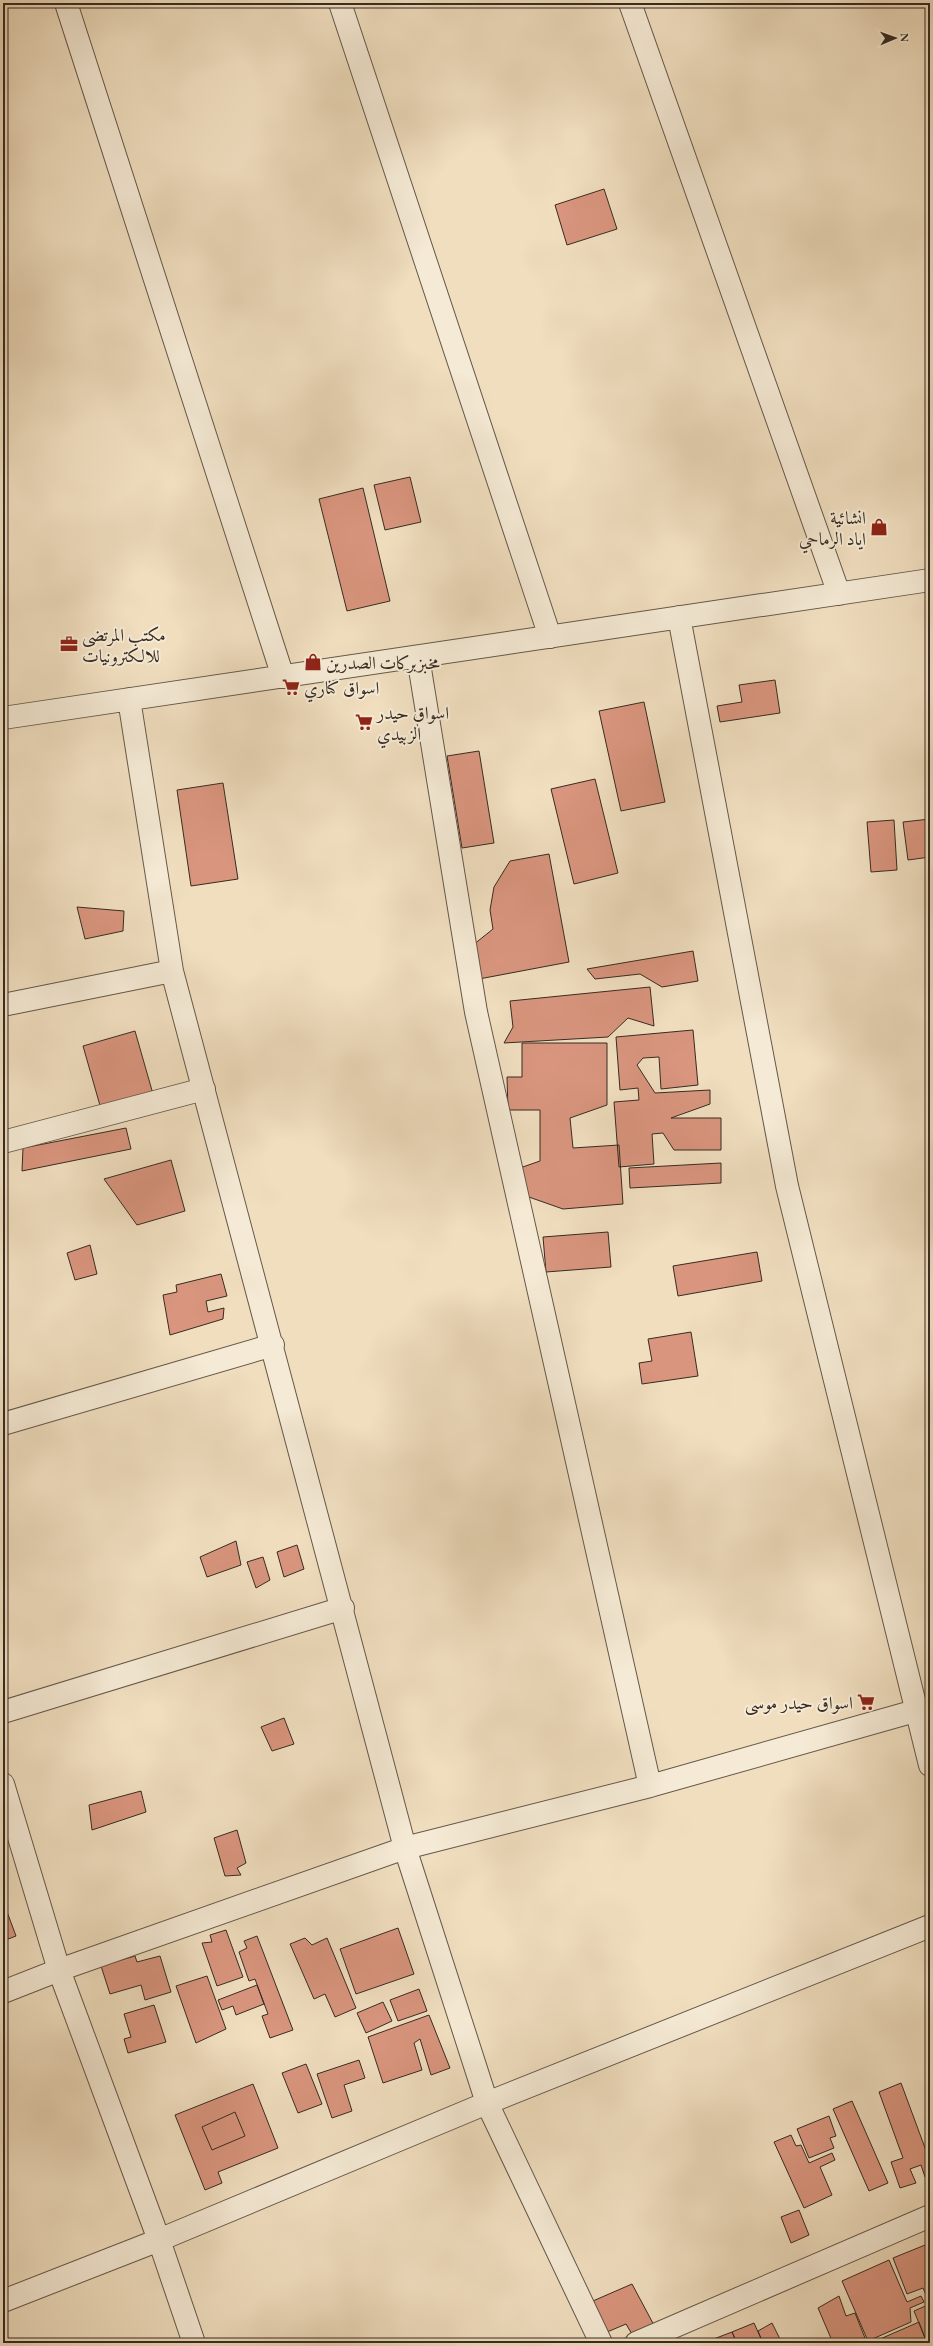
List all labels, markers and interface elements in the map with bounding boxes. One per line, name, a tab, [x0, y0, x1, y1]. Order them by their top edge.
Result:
north arrow	[875, 18, 915, 58]
text: N	[898, 33, 912, 42]
place label: انشائية اياد الرماحي	[799, 506, 866, 554]
shop icon: انشائية اياد الرماحي	[869, 517, 889, 537]
place label: مكتب المرتضى للالكترونيات	[82, 623, 166, 667]
office icon: مكتب المرتضى للالكترونيات	[59, 634, 79, 654]
place label: مخبزبركات الصدرين	[326, 651, 440, 674]
shop icon: مخبزبركات الصدرين	[303, 652, 323, 672]
place label: اسواق كناري	[304, 676, 380, 703]
supermarket icon: اسواق كناري	[281, 677, 301, 697]
place label: اسواق حيدر الزبيدي	[375, 701, 449, 749]
supermarket icon: اسواق حيدر الزبيدي	[354, 712, 374, 732]
place label: اسواق حيدر موسى	[745, 1691, 853, 1716]
supermarket icon: اسواق حيدر موسى	[856, 1692, 876, 1712]

